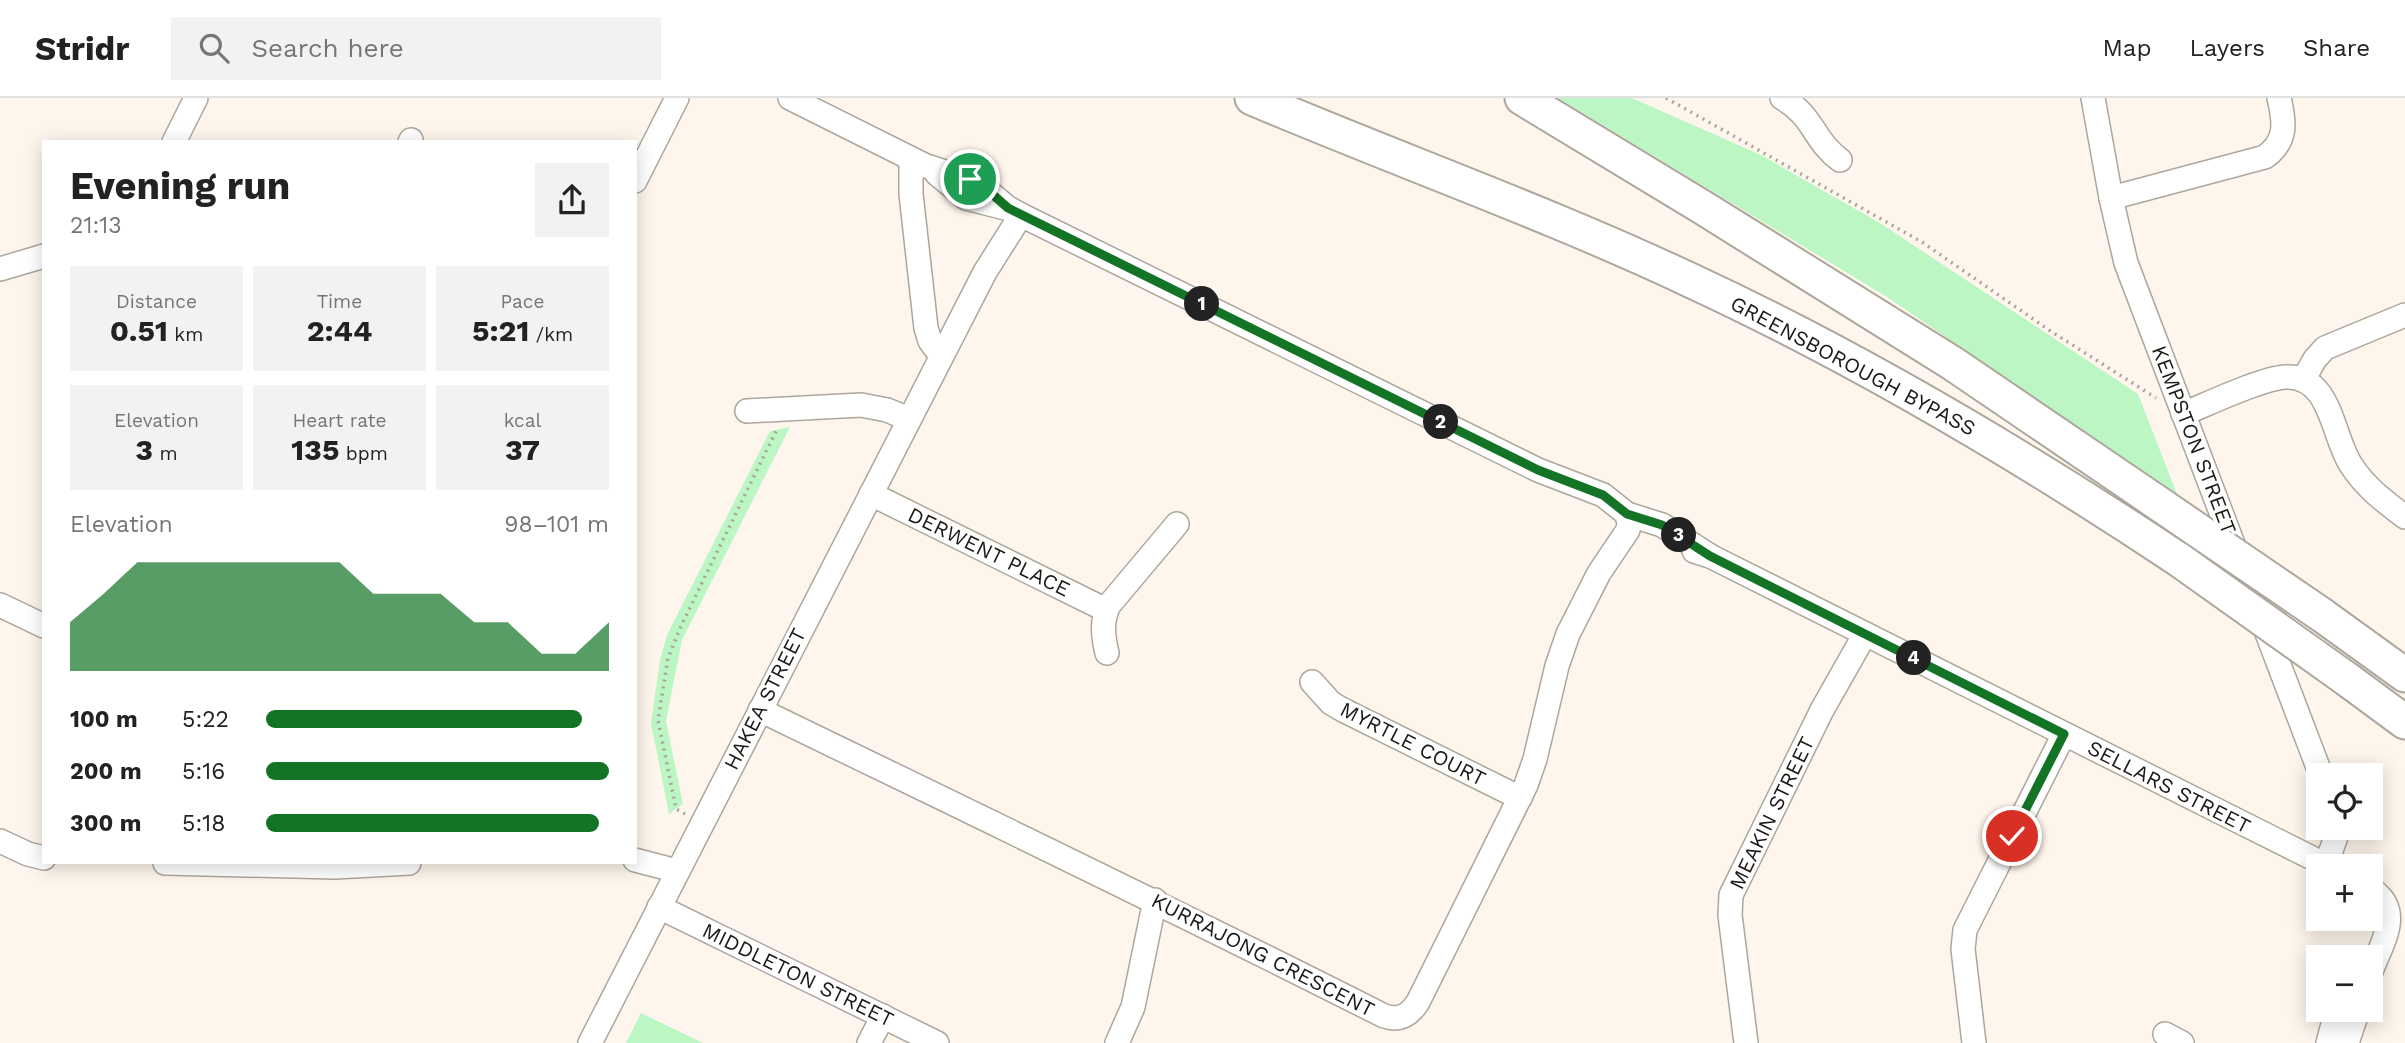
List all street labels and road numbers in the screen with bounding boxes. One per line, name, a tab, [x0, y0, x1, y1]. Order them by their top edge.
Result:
street label: GREENSBOROUGH BYPASS	[1727, 290, 1980, 441]
street label: KEMPSTON STREET	[2147, 342, 2242, 538]
street label: DERWENT PLACE	[904, 501, 1074, 602]
street label: HAKEA STREET	[718, 624, 811, 774]
street label: MYRTLE COURT	[1336, 696, 1490, 791]
street label: MEAKIN STREET	[1724, 732, 1819, 893]
street label: SELLARS STREET	[2084, 735, 2255, 839]
street label: KURRAJONG CRESCENT	[1148, 887, 1379, 1022]
street label: MIDDLETON STREET	[698, 917, 898, 1032]

